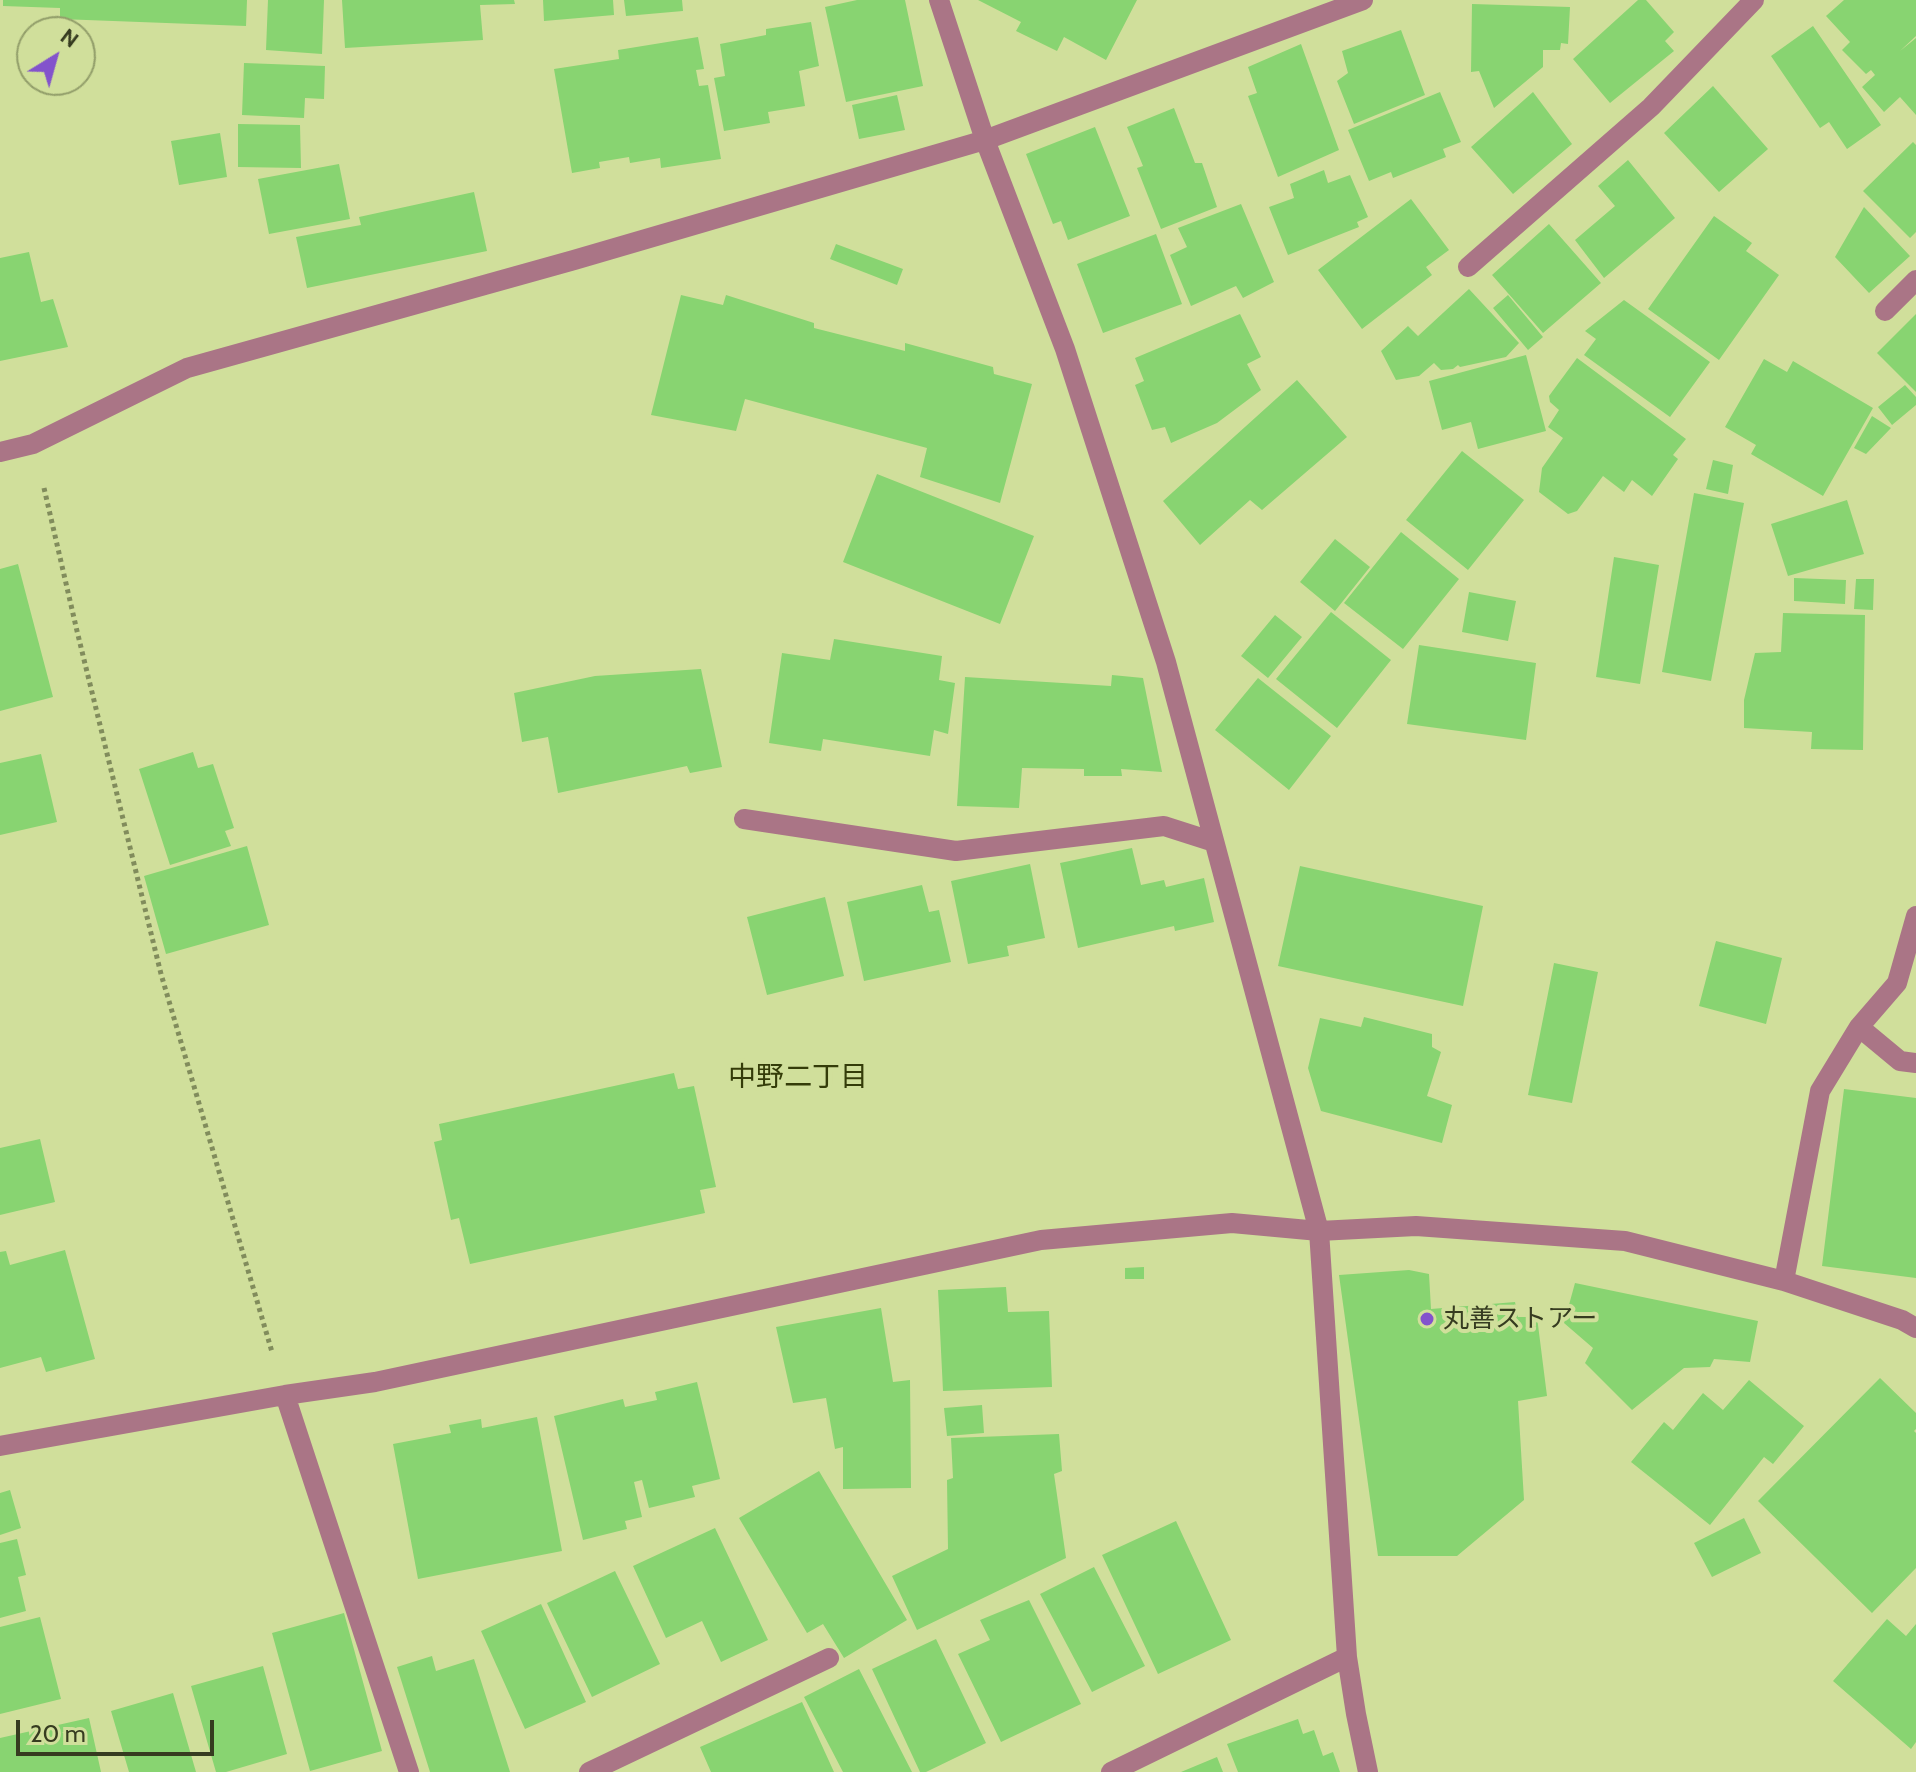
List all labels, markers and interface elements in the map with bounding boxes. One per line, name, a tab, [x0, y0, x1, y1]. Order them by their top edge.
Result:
north arrow	[16, 16, 96, 96]
text: N	[55, 23, 84, 53]
district label: 中野二丁目	[728, 1061, 868, 1095]
place label: 丸善ストアー	[1443, 1303, 1597, 1335]
marker: 丸善ストアー	[1418, 1310, 1436, 1328]
scale bar	[20, 1704, 218, 1754]
text: 20 m	[30, 1719, 86, 1748]

